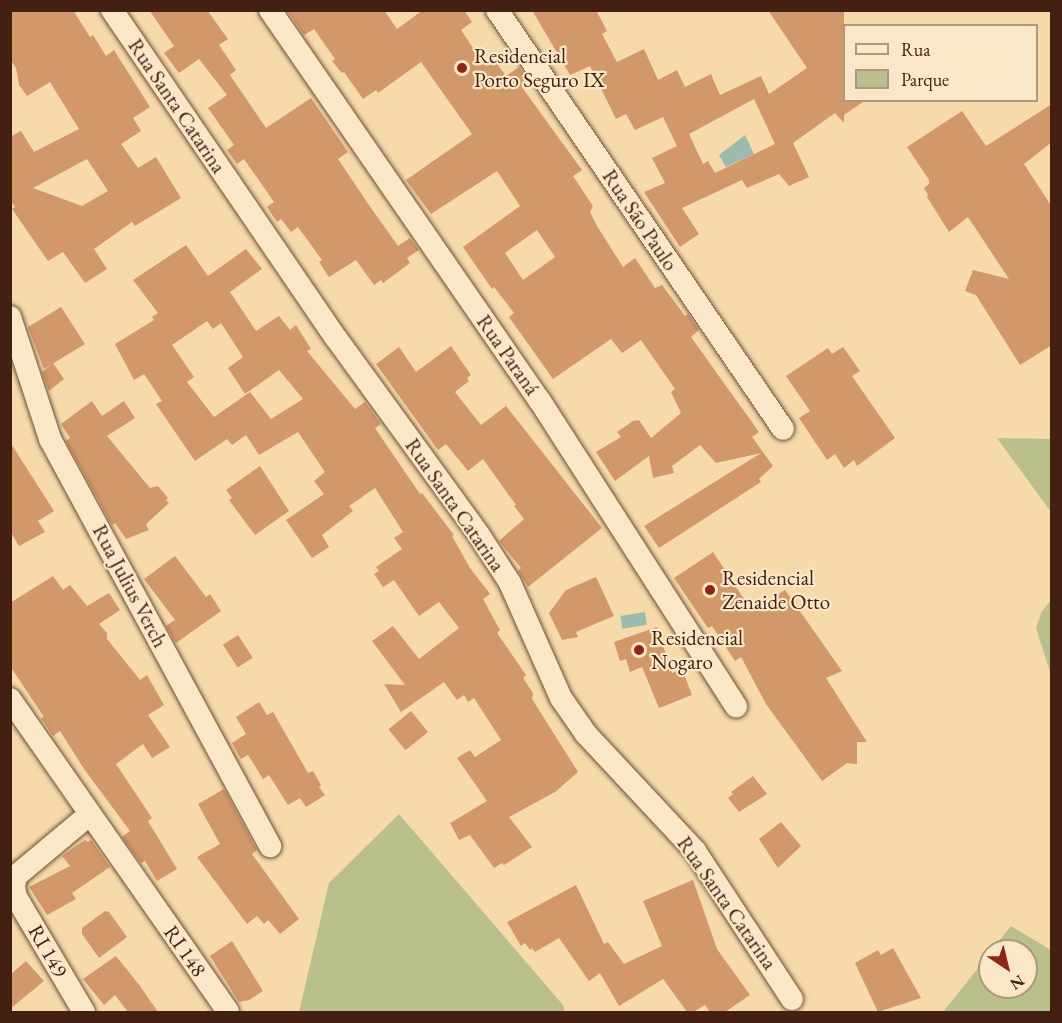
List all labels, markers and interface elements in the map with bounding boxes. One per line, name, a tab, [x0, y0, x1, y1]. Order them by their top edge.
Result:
legend	[843, 24, 1038, 102]
street label: Rua Santa Catarina	[123, 34, 231, 178]
text: Rua	[901, 38, 931, 61]
place label: Residencial Porto Seguro IX	[474, 43, 605, 93]
marker: Residencial Porto Seguro IX	[455, 61, 469, 75]
text: Parque	[901, 68, 949, 91]
street label: Rua São Paulo	[597, 165, 683, 275]
street label: Rua Paraná	[471, 310, 545, 400]
street label: Rua Santa Catarina	[400, 434, 510, 576]
street label: Rua Julius Verch	[87, 520, 173, 652]
place label: Residencial Zenaide Otto	[722, 565, 830, 615]
marker: Residencial Zenaide Otto	[703, 583, 717, 597]
place label: Residencial Nogaro	[651, 625, 743, 675]
marker: Residencial Nogaro	[632, 643, 646, 657]
street label: Rua Santa Catarina	[672, 832, 782, 974]
street label: RI 149	[23, 920, 73, 982]
street label: RI 148	[158, 921, 212, 981]
north arrow	[978, 939, 1038, 999]
text: N	[1006, 970, 1029, 995]

